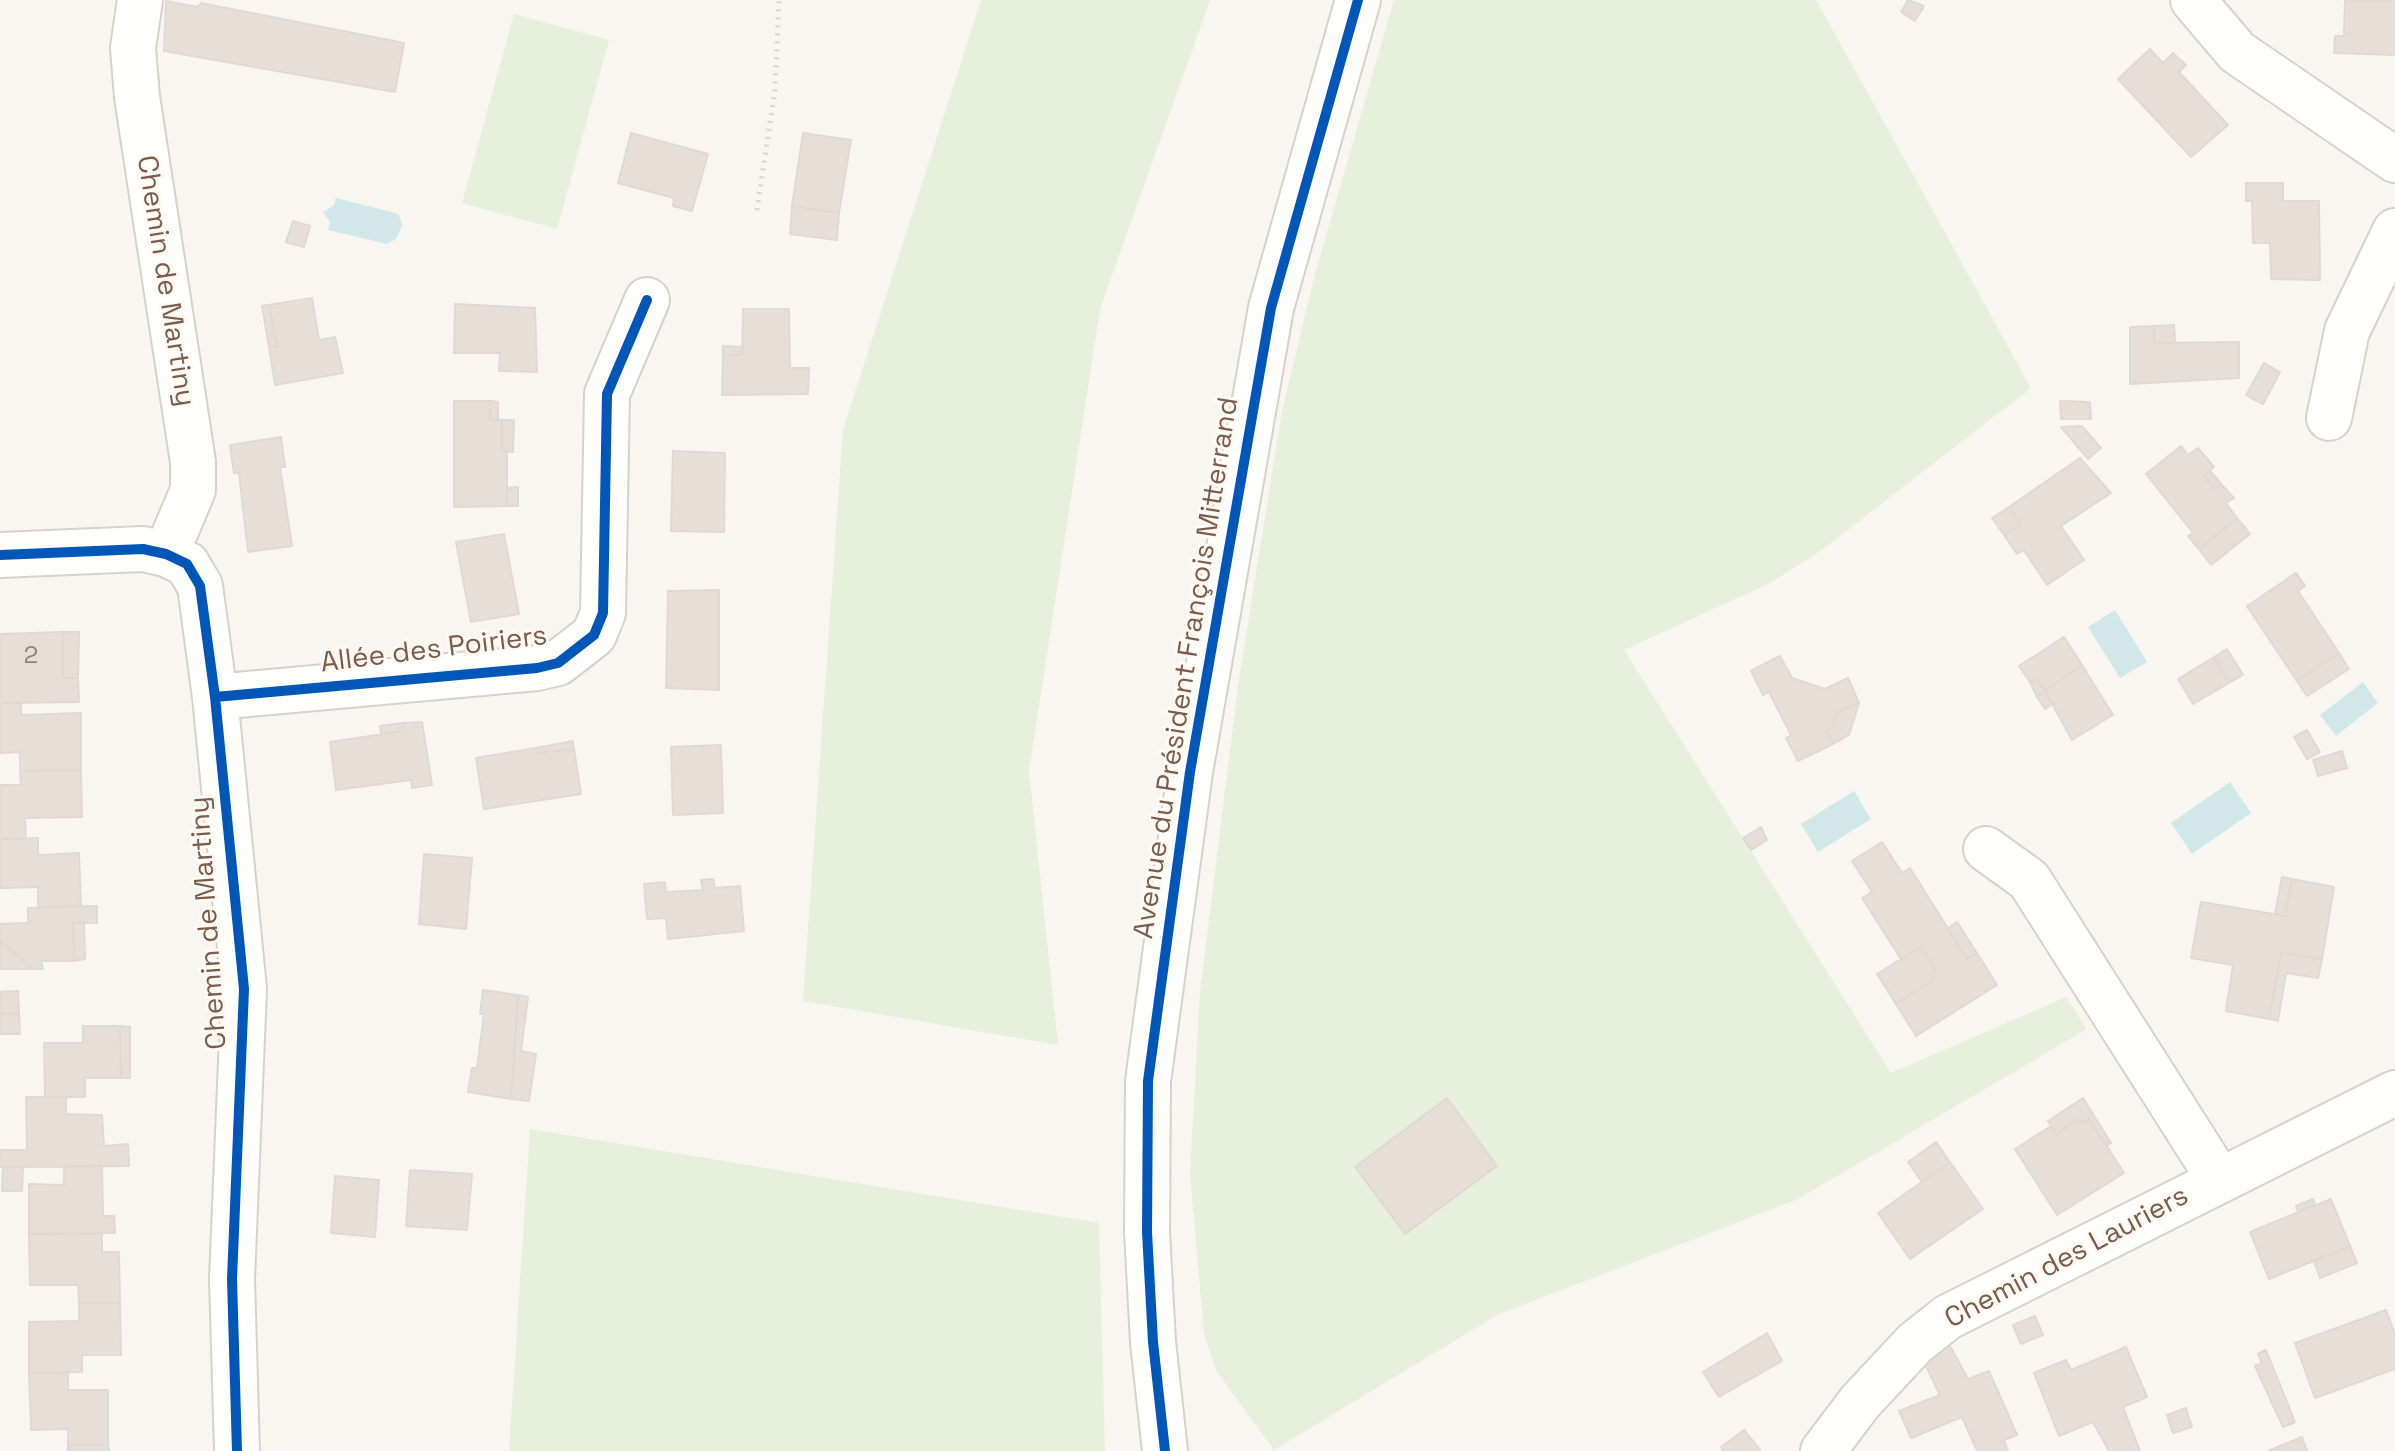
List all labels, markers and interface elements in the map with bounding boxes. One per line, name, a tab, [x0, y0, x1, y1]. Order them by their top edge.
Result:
street label: Chemin de Martiny	[129, 153, 201, 409]
street label: Avenue du Président François Mitterrand	[1128, 395, 1246, 941]
street label: Allée des Poiriers	[319, 619, 549, 681]
house number: 2	[24, 642, 38, 670]
street label: Chemin de Martiny	[183, 795, 235, 1051]
street label: Chemin des Lauriers	[1940, 1180, 2194, 1336]

